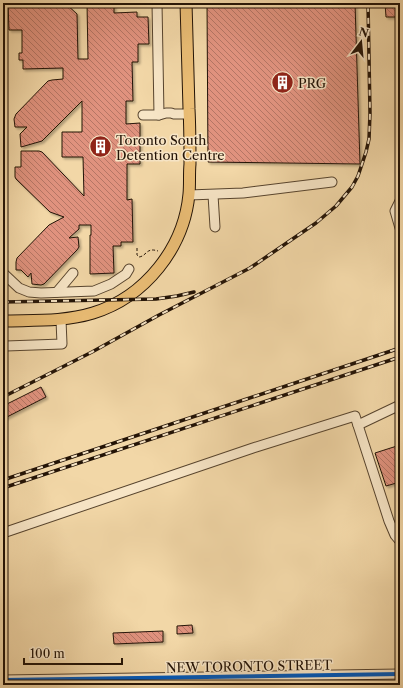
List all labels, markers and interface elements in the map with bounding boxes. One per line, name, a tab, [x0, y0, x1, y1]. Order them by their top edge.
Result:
north arrow	[341, 22, 381, 62]
text: N	[357, 24, 371, 41]
building icon: PRG	[269, 70, 295, 96]
place label: PRG	[298, 75, 327, 91]
place label: Toronto South Detention Centre	[116, 132, 225, 163]
building icon: Toronto South Detention Centre	[88, 134, 114, 160]
scale bar	[24, 640, 122, 666]
text: 100 m	[30, 646, 65, 661]
street label: NEW TORONTO STREET	[166, 657, 333, 675]

